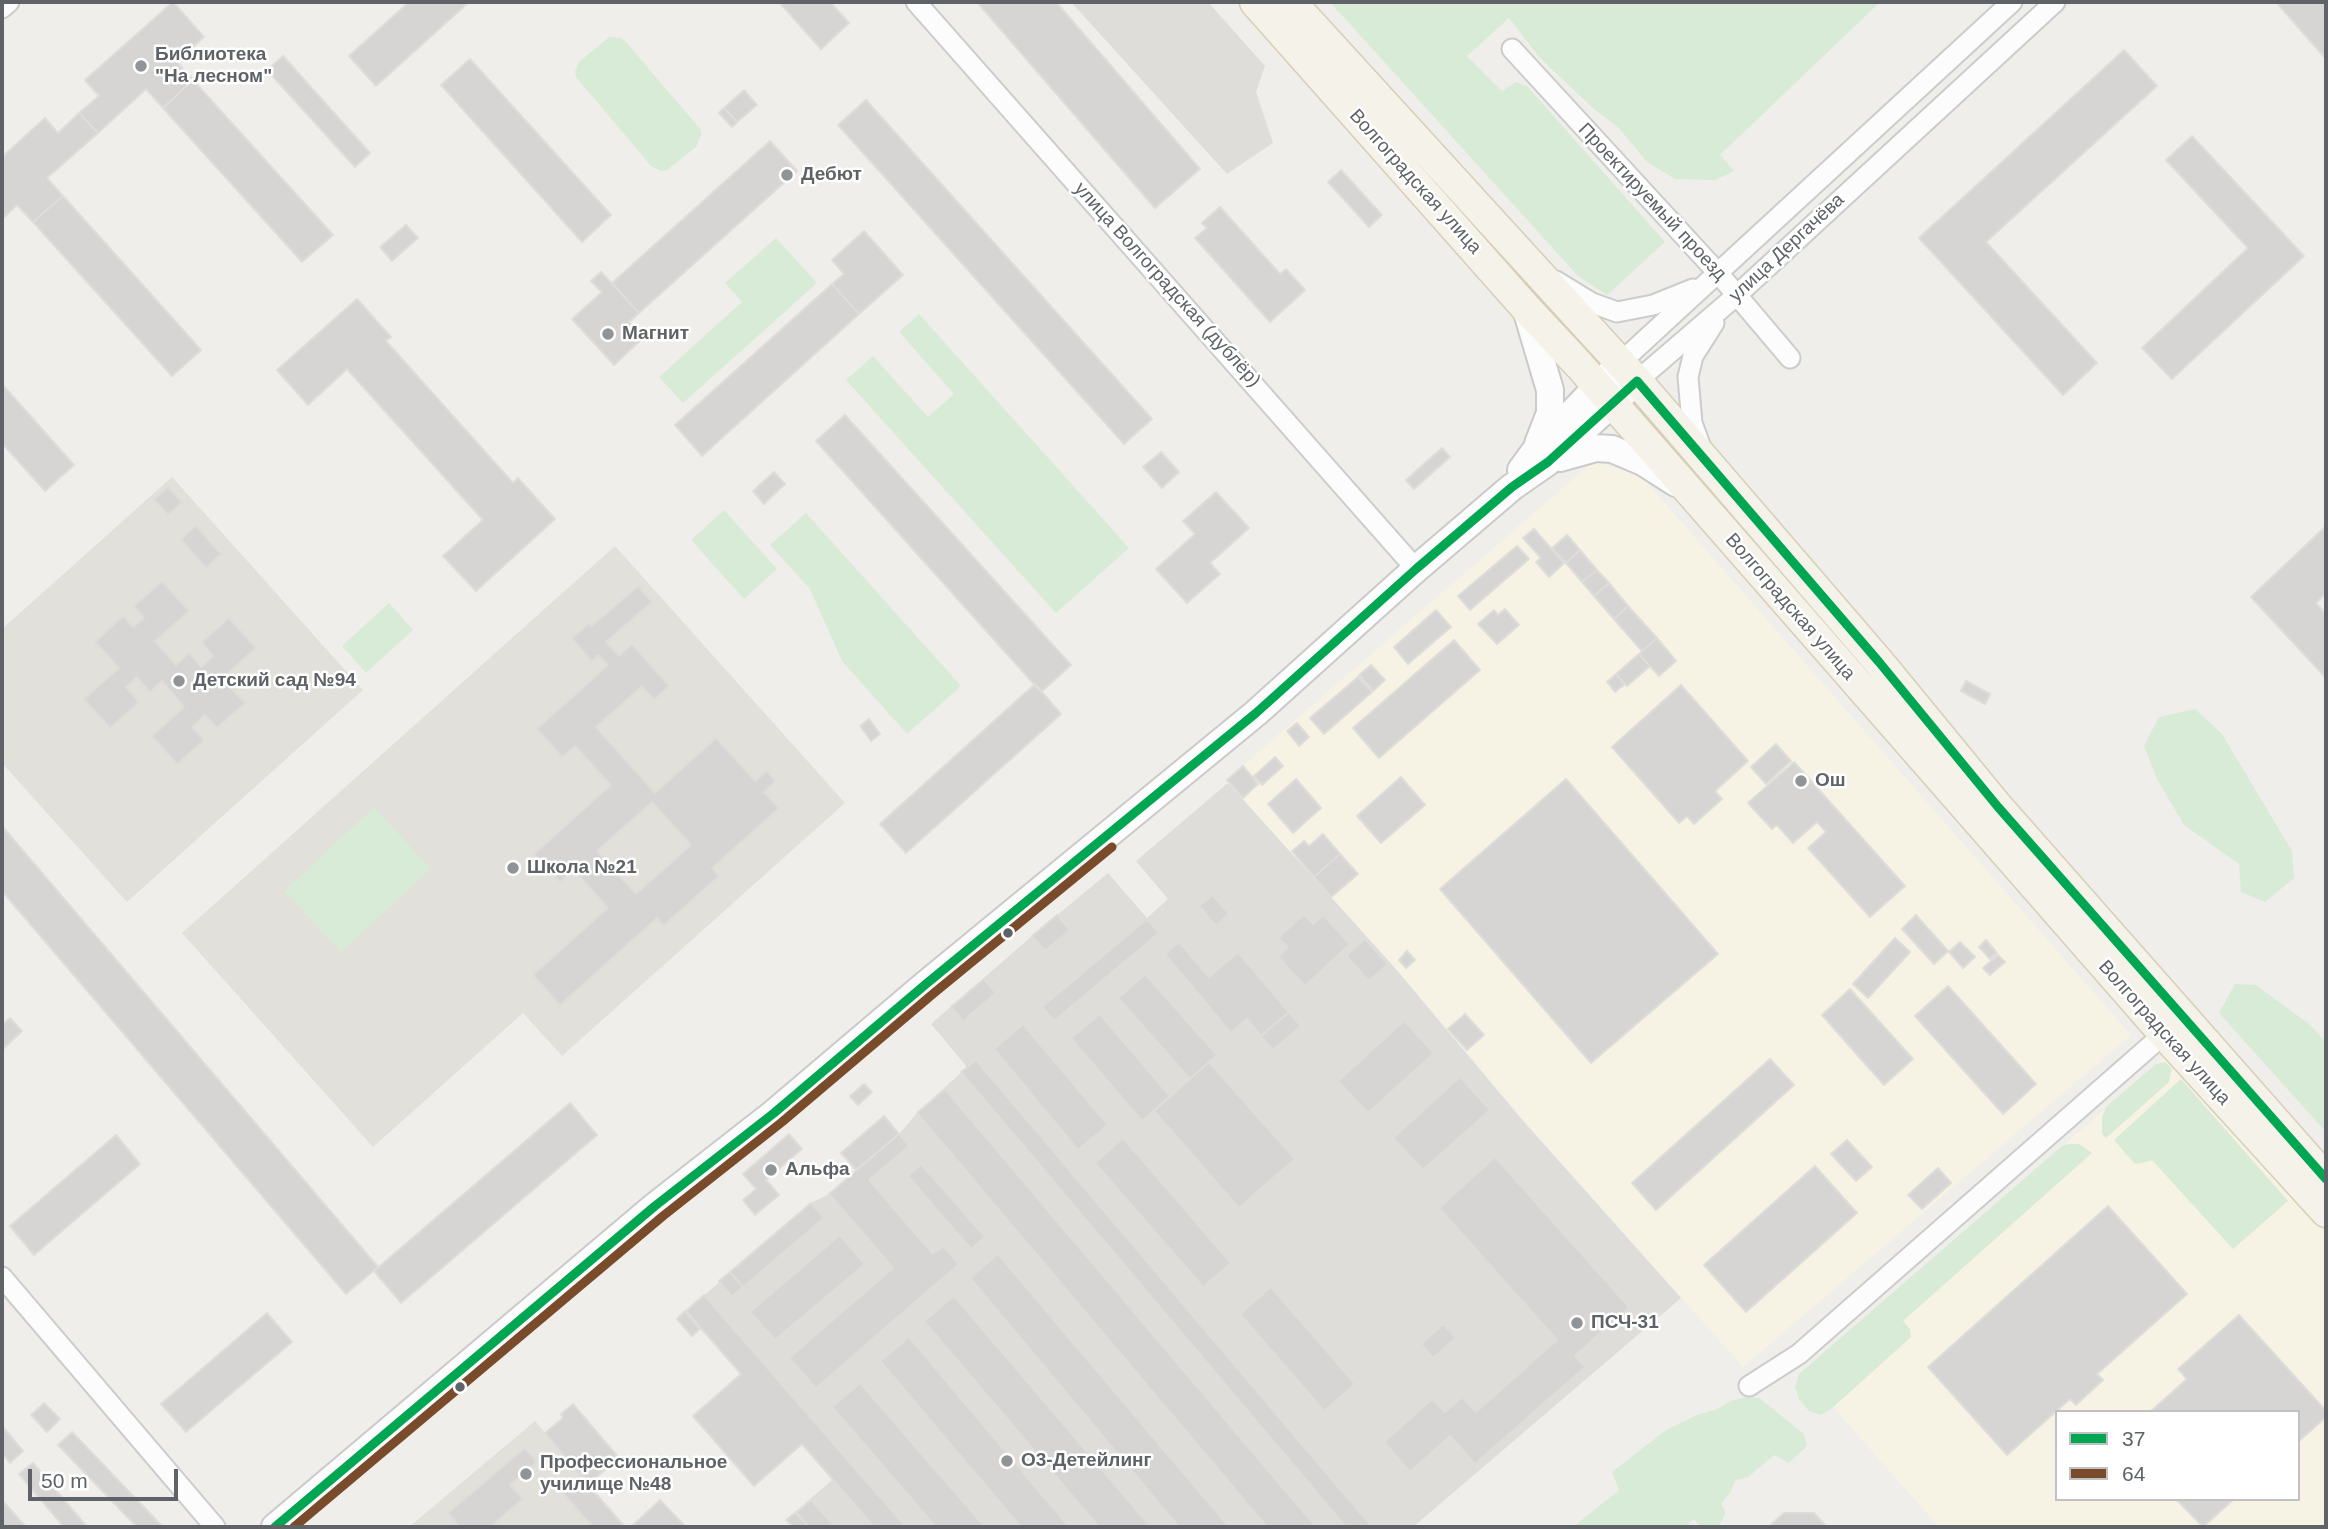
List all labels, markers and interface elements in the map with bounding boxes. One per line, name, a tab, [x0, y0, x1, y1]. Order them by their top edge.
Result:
place label: Библиотека "На лесном"	[155, 44, 272, 88]
marker: Библиотека "На лесном"	[133, 58, 149, 74]
street label: Волгоградская улица	[1344, 105, 1486, 259]
street label: Проектируемый проезд	[1573, 119, 1731, 285]
place label: Дебют	[801, 164, 862, 186]
marker: Дебют	[779, 167, 795, 183]
street label: улица Волгоградская (дублёр)	[1069, 178, 1265, 392]
street label: улица Дергачёва	[1725, 189, 1849, 307]
place label: Магнит	[622, 323, 689, 345]
marker: Магнит	[600, 326, 616, 342]
street label: Волгоградская улица	[1720, 529, 1860, 685]
place label: Детский сад №94	[193, 670, 356, 692]
marker: Детский сад №94	[171, 673, 187, 689]
place label: Ош	[1815, 770, 1846, 792]
marker: Ош	[1793, 773, 1809, 789]
place label: Школа №21	[527, 857, 637, 879]
marker: Школа №21	[505, 860, 521, 876]
unlabelled marker	[1001, 926, 1015, 940]
street label: Волгоградская улица	[2093, 956, 2235, 1110]
place label: Альфа	[785, 1159, 850, 1181]
marker: Альфа	[763, 1162, 779, 1178]
place label: ПСЧ-31	[1591, 1312, 1659, 1334]
marker: ПСЧ-31	[1569, 1315, 1585, 1331]
unlabelled marker	[453, 1380, 467, 1394]
legend	[2055, 1410, 2300, 1501]
text: 37	[2122, 1427, 2145, 1450]
place label: О3-Детейлинг	[1021, 1450, 1151, 1472]
place label: Профессиональное училище №48	[540, 1452, 727, 1496]
marker: О3-Детейлинг	[999, 1453, 1015, 1469]
scale bar	[32, 1456, 182, 1500]
text: 64	[2122, 1462, 2145, 1485]
marker: Профессиональное училище №48	[518, 1466, 534, 1482]
text: 50 m	[41, 1469, 88, 1492]

